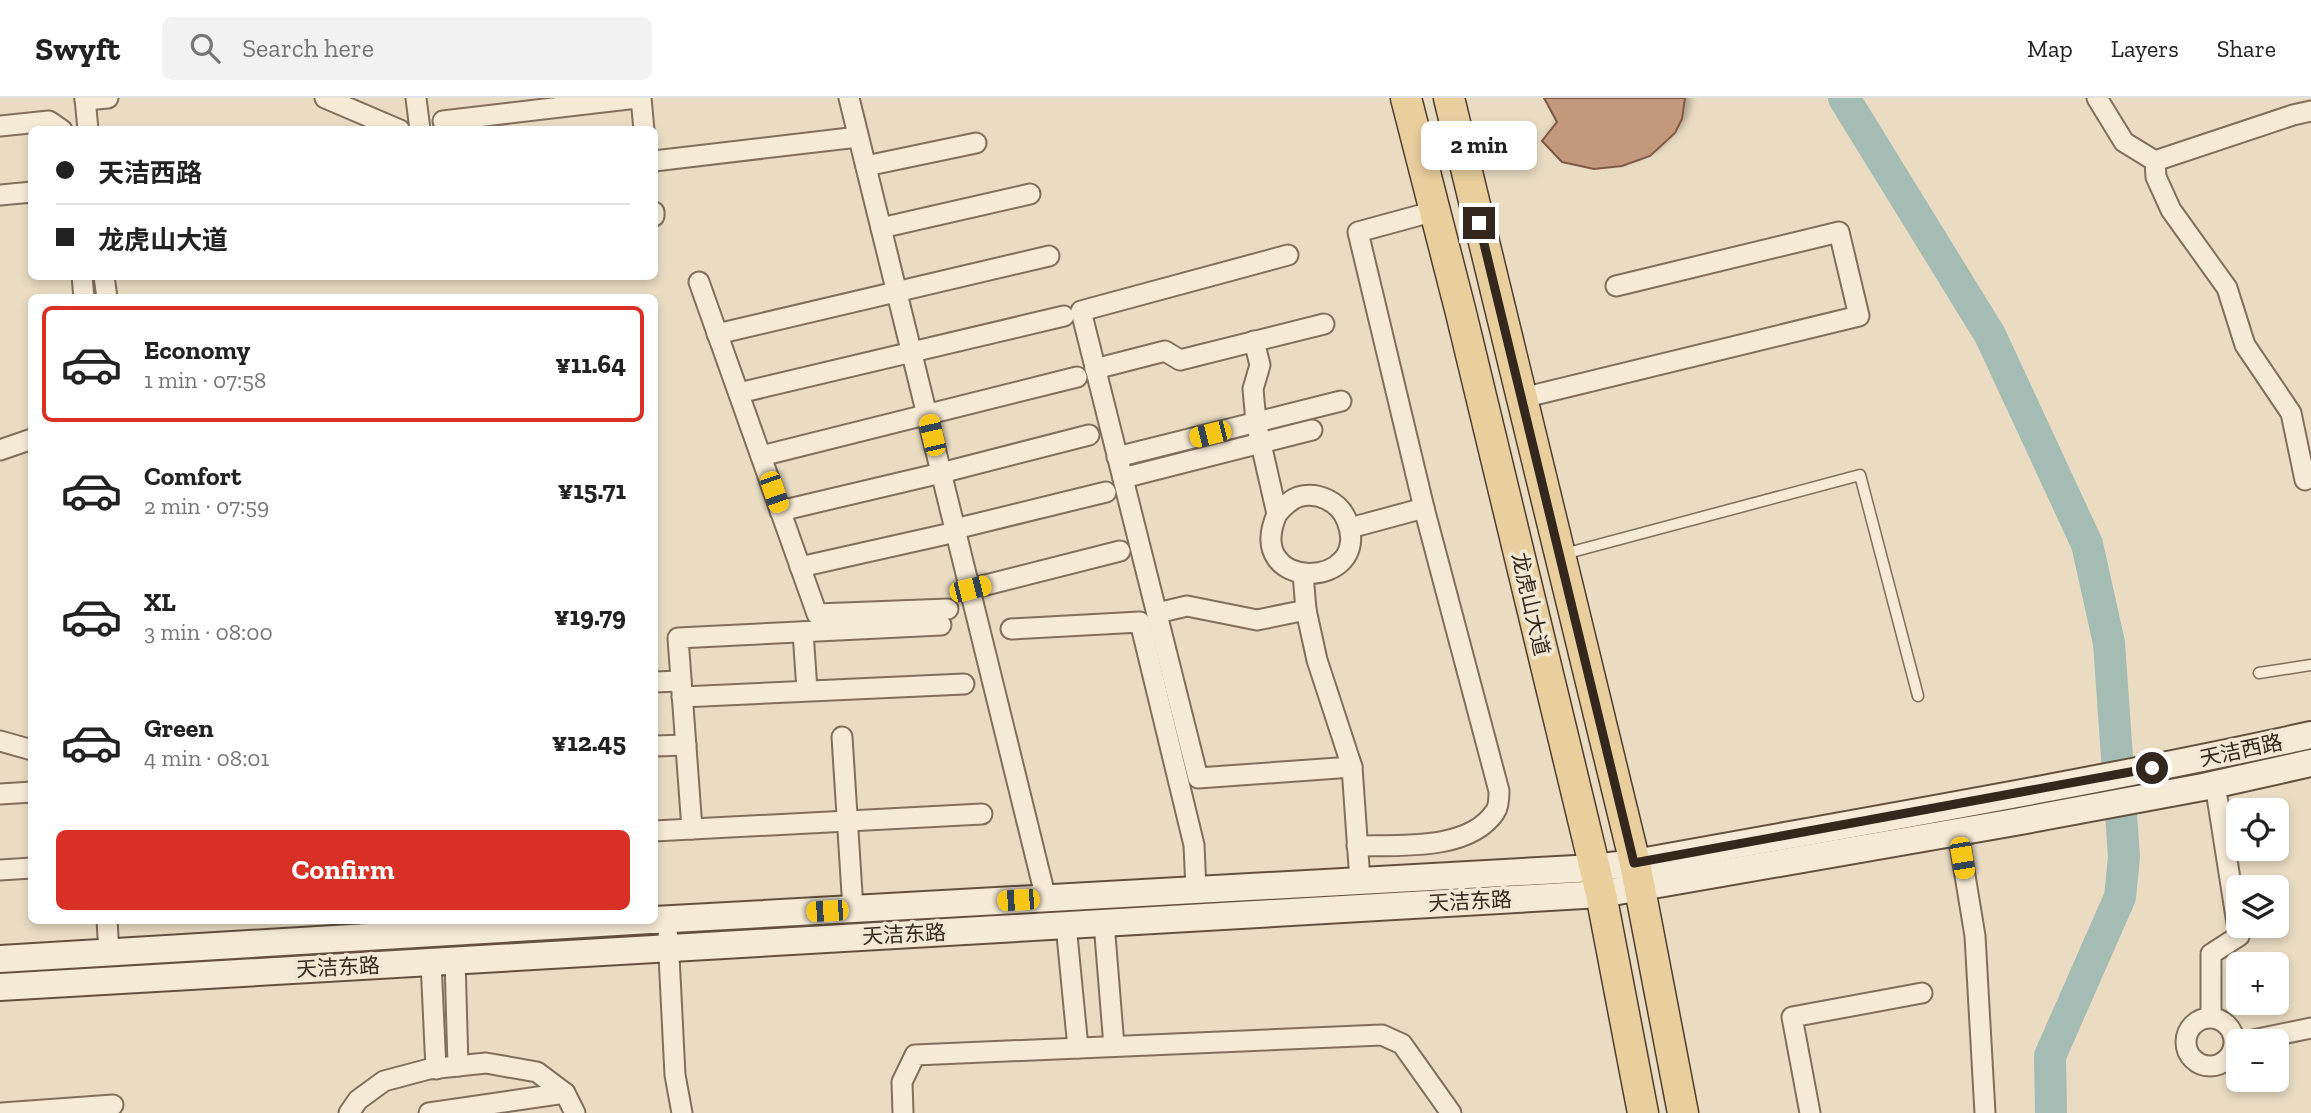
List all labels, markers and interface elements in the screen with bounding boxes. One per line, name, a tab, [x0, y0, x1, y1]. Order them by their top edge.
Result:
search box	[162, 17, 652, 80]
text: Swyft	[35, 29, 120, 68]
icon: search	[186, 29, 224, 67]
text: Search here	[242, 32, 374, 64]
text: Map	[2027, 34, 2073, 63]
text: Layers	[2111, 34, 2179, 63]
text: Share	[2217, 34, 2276, 63]
callout: 2 min	[1421, 122, 1537, 170]
text: 2 min	[1450, 131, 1508, 159]
text: 天洁西路	[98, 157, 202, 189]
route end	[1463, 207, 1495, 239]
text: 龙虎山大道	[98, 224, 228, 256]
icon: car	[60, 333, 123, 396]
text: Economy	[144, 334, 250, 366]
text: ¥11.64	[555, 348, 626, 380]
text: 1 min · 07:58	[144, 366, 266, 394]
car	[918, 412, 947, 458]
car	[1188, 419, 1233, 449]
icon: car	[60, 459, 123, 522]
text: Comfort	[144, 460, 241, 492]
car	[758, 469, 791, 515]
text: ¥15.71	[558, 474, 626, 506]
text: 2 min · 07:59	[144, 492, 269, 520]
street label: 龙虎山大道	[1507, 550, 1555, 658]
car	[948, 574, 993, 604]
icon: car	[60, 585, 123, 648]
text: XL	[144, 586, 176, 618]
text: ¥19.79	[554, 600, 626, 632]
text: 3 min · 08:00	[144, 618, 273, 646]
icon: car	[60, 711, 123, 774]
text: Green	[144, 712, 214, 744]
text: ¥12.45	[552, 726, 626, 758]
street label: 天洁西路	[2197, 729, 2285, 771]
text: 4 min · 08:01	[144, 744, 269, 772]
route start	[2136, 752, 2168, 784]
map controls	[2226, 798, 2289, 1092]
button: locate	[2226, 798, 2289, 861]
button: Confirm	[56, 830, 630, 910]
car	[1949, 835, 1976, 881]
button: layers	[2226, 875, 2289, 938]
street label: 天洁东路	[1427, 886, 1513, 916]
car	[997, 888, 1040, 912]
car	[806, 899, 849, 923]
street label: 天洁东路	[861, 919, 947, 949]
street label: 天洁东路	[295, 952, 381, 982]
button: +	[2226, 952, 2289, 1015]
button: −	[2226, 1029, 2289, 1092]

